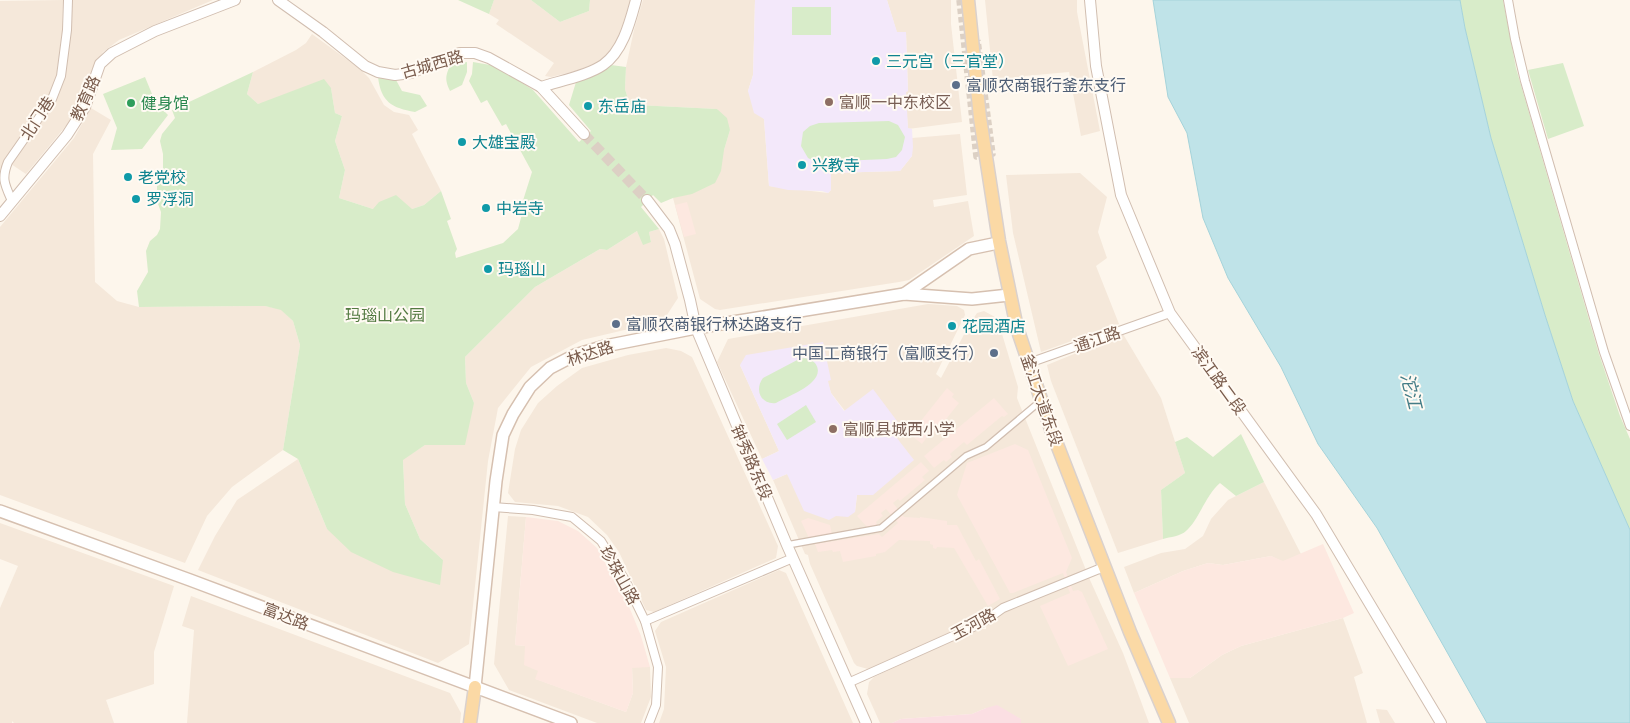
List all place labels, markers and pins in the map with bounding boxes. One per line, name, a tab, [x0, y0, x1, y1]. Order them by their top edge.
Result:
place label: 三元宫（三官堂）	[886, 51, 1014, 72]
marker: 三元宫（三官堂）	[870, 55, 882, 67]
place label: 富顺农商银行釜东支行	[966, 75, 1126, 96]
marker: 富顺农商银行釜东支行	[950, 79, 962, 91]
place label: 富顺一中东校区	[839, 92, 951, 113]
place label: 健身馆	[141, 93, 189, 114]
place label: 东岳庙	[598, 96, 646, 117]
marker: 富顺一中东校区	[823, 96, 835, 108]
marker: 健身馆	[125, 97, 137, 109]
marker: 东岳庙	[582, 100, 594, 112]
place label: 大雄宝殿	[472, 132, 536, 153]
marker: 大雄宝殿	[456, 136, 468, 148]
place label: 兴教寺	[812, 155, 860, 176]
marker: 兴教寺	[796, 159, 808, 171]
place label: 老党校	[138, 167, 186, 188]
marker: 老党校	[122, 171, 134, 183]
place label: 罗浮洞	[146, 189, 194, 210]
marker: 罗浮洞	[130, 193, 142, 205]
place label: 中岩寺	[496, 198, 544, 219]
marker: 中岩寺	[480, 202, 492, 214]
place label: 玛瑙山	[498, 259, 546, 280]
marker: 玛瑙山	[482, 263, 494, 275]
place label: 富顺农商银行林达路支行	[626, 314, 802, 335]
place label: 花园酒店	[962, 316, 1026, 337]
marker: 富顺农商银行林达路支行	[610, 318, 622, 330]
marker: 花园酒店	[946, 320, 958, 332]
place label: 中国工商银行（富顺支行）	[792, 343, 984, 364]
marker: 中国工商银行（富顺支行）	[988, 347, 1000, 359]
place label: 富顺县城西小学	[843, 419, 955, 440]
marker: 富顺县城西小学	[827, 423, 839, 435]

